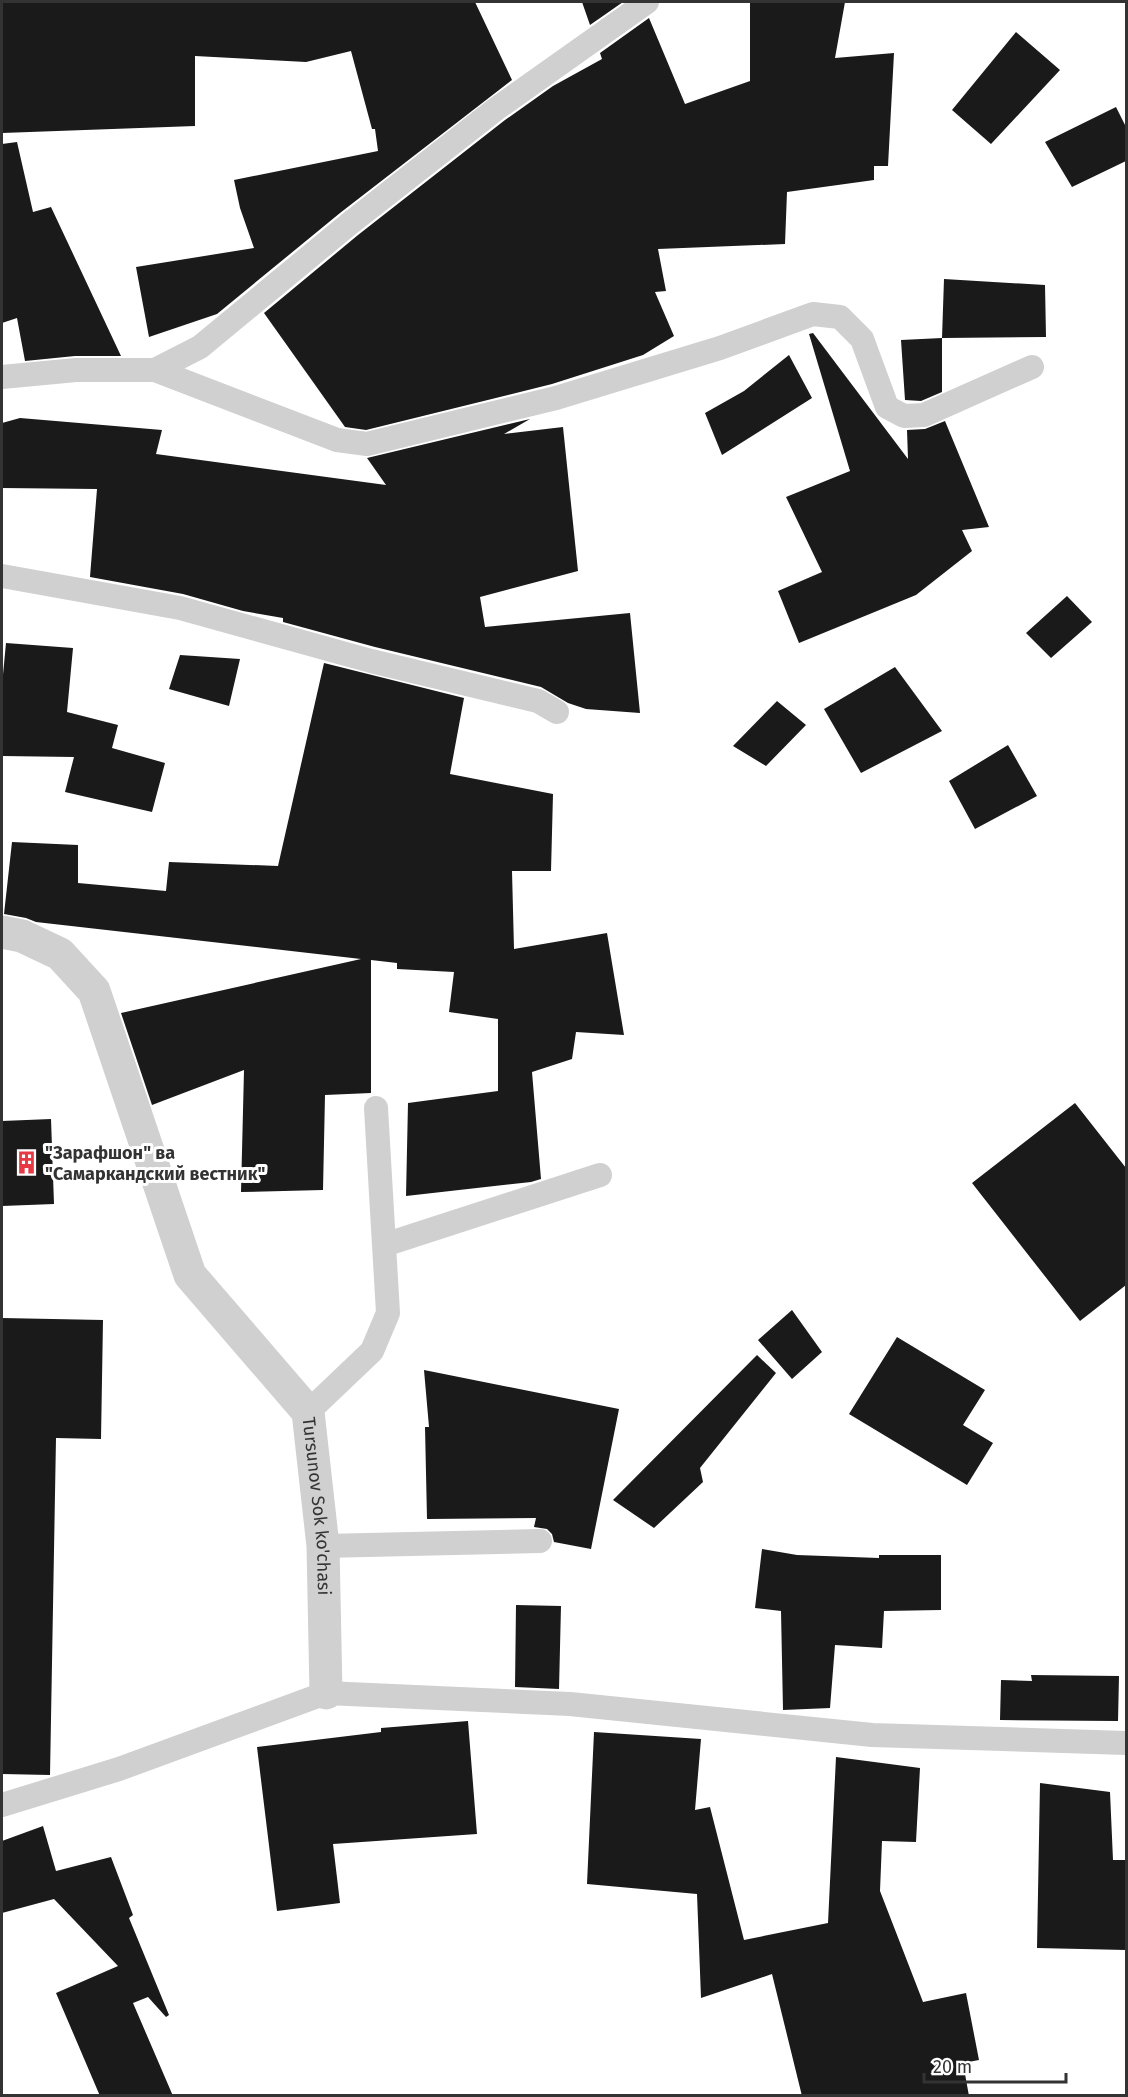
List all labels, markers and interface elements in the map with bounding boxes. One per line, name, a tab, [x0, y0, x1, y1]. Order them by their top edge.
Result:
place label: "Зарафшон" ва "Самаркандский вестник"	[45, 1142, 266, 1185]
building icon: "Зарафшон" ва "Самаркандский вестник"	[14, 1150, 40, 1176]
street label: Tursunov Sok ko'chasi	[298, 1416, 335, 1596]
scale bar	[924, 2046, 1066, 2084]
text: 20 m	[933, 2056, 972, 2078]

